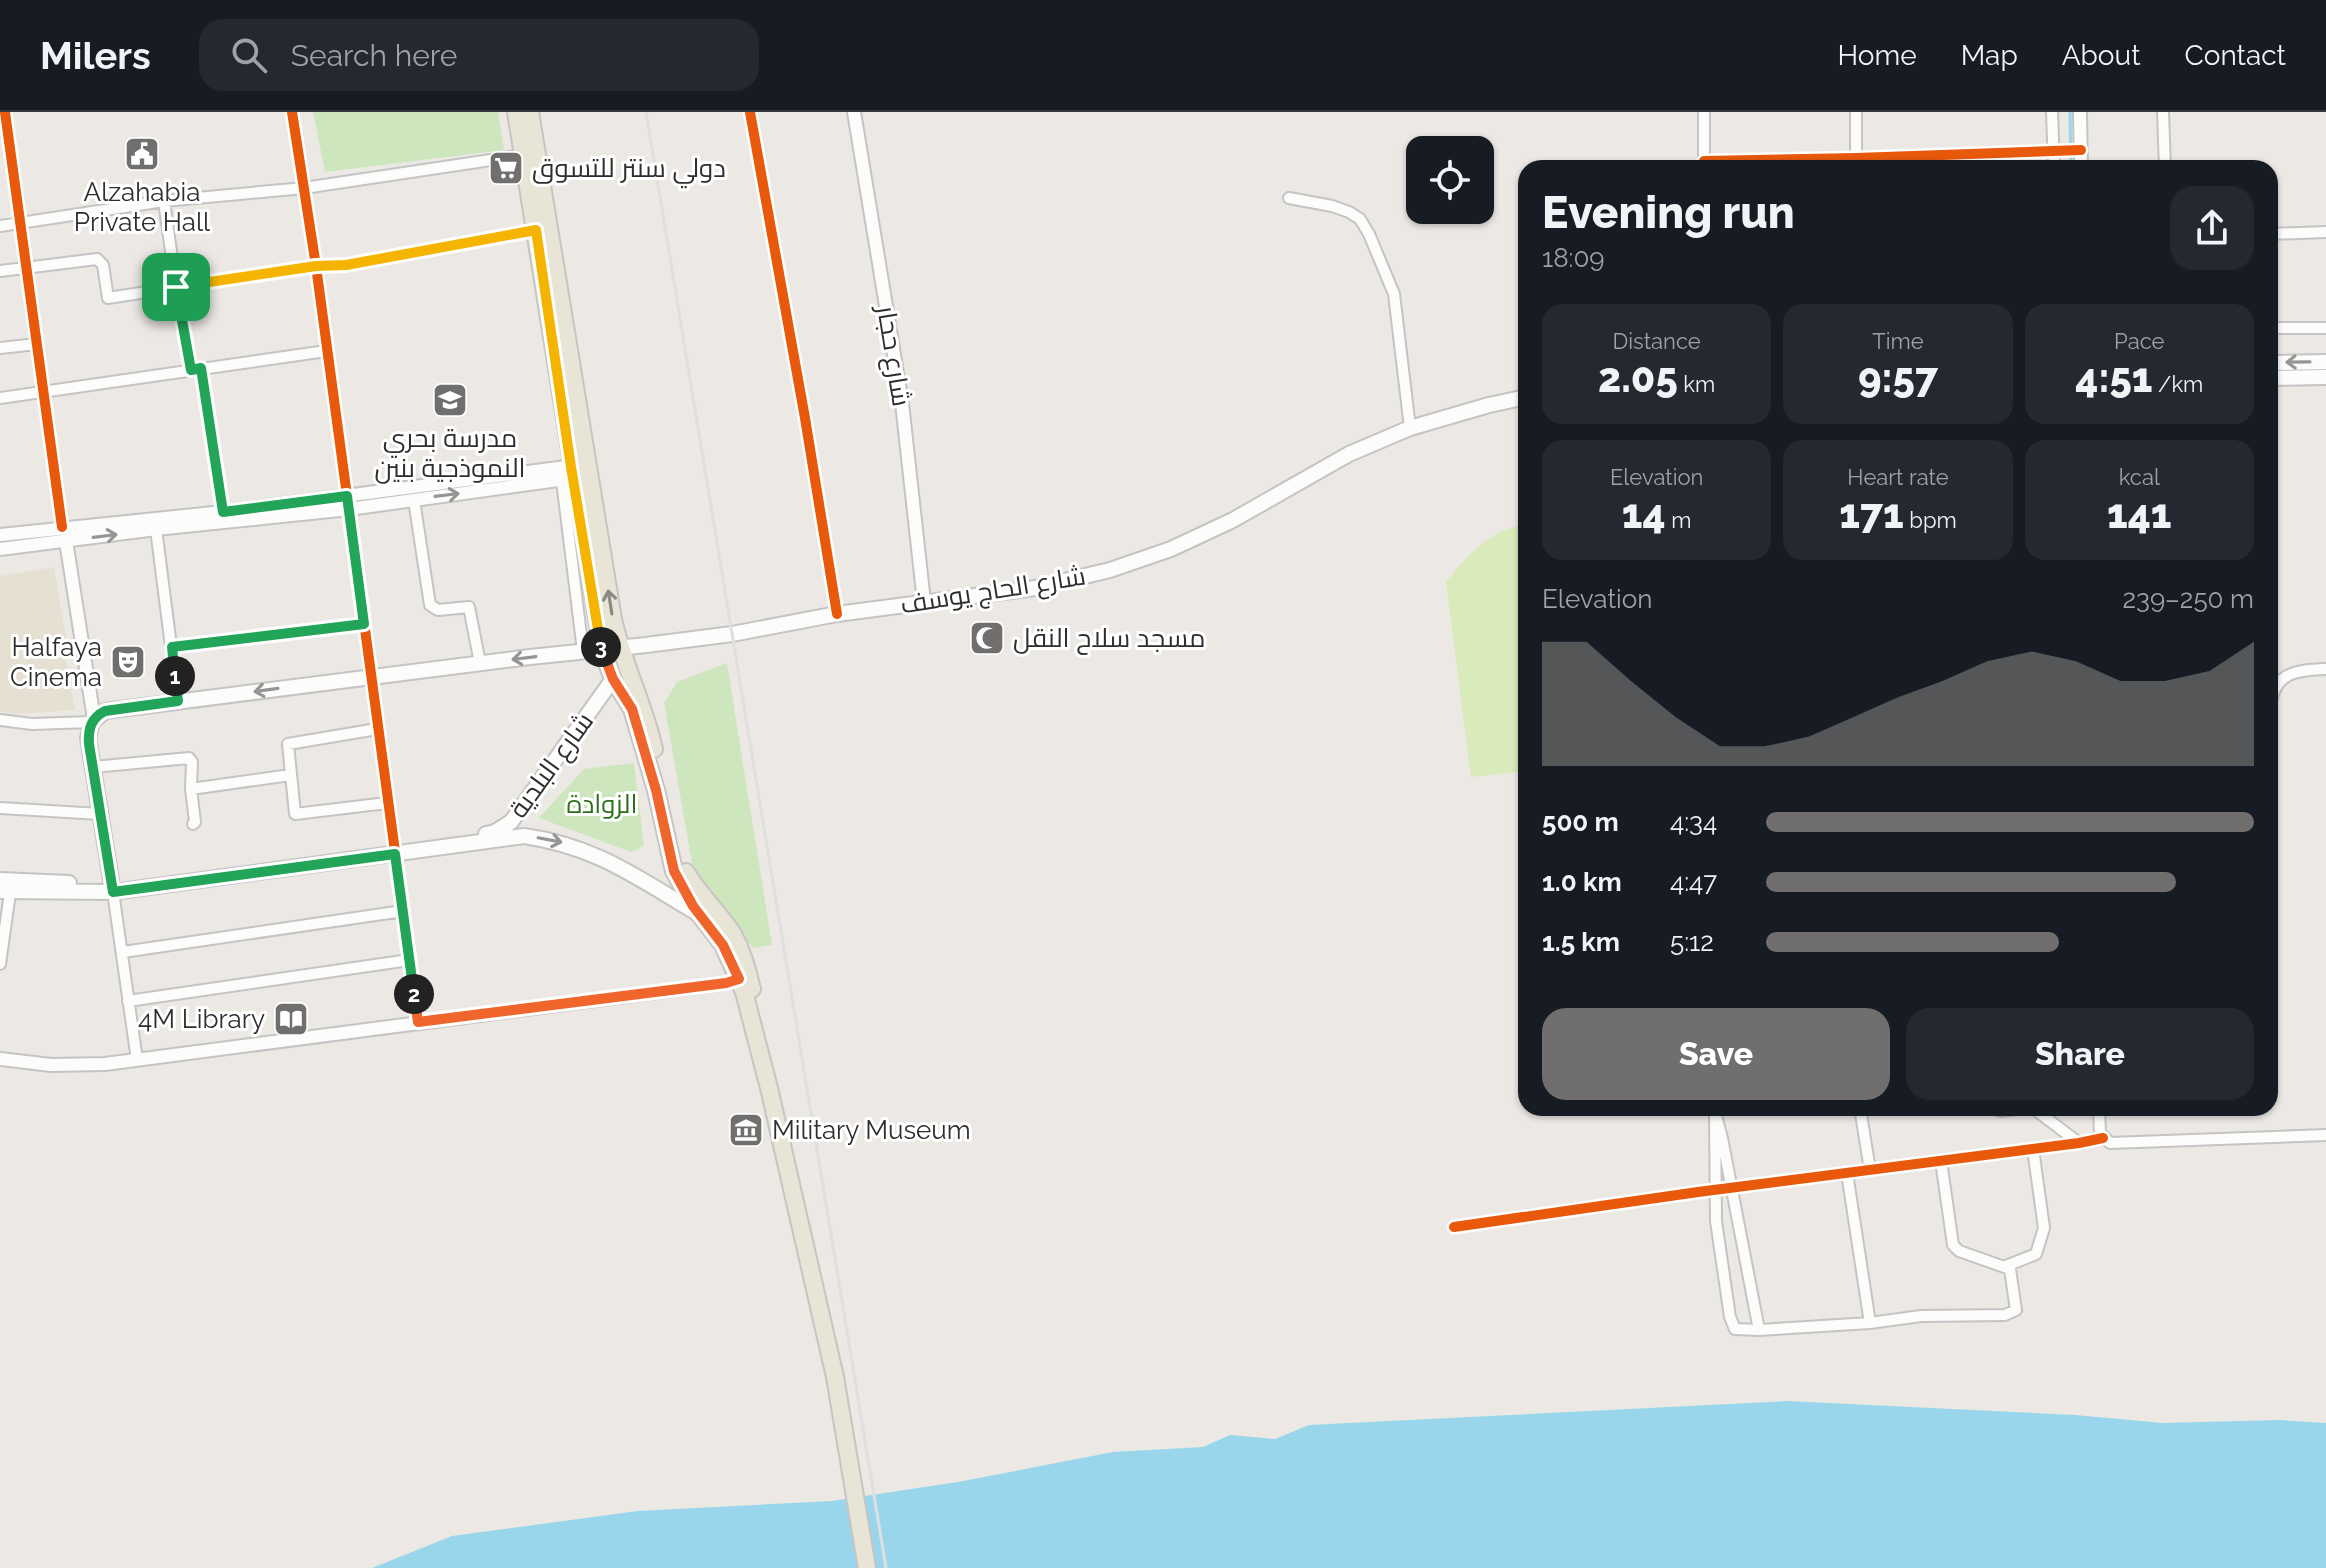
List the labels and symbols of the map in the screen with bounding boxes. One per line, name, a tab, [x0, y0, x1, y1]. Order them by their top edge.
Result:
public building icon: Alzahabia Private Hall	[123, 135, 161, 173]
supermarket icon: دولي سنتر للتسوق	[487, 149, 525, 187]
place label: دولي سنتر للتسوق	[532, 153, 726, 189]
place label: Alzahabia Private Hall	[74, 177, 211, 237]
pin	[142, 253, 210, 321]
street label: شارع حجار	[869, 301, 917, 409]
one-way arrow	[2285, 355, 2312, 370]
school or university icon: مدرسة بحري النموذجية بنين	[431, 381, 469, 419]
place label: مدرسة بحري النموذجية بنين	[374, 423, 526, 484]
one-way arrow	[433, 488, 460, 503]
one-way arrow	[92, 528, 117, 543]
street label: شارع الحاج يوسف	[898, 561, 1088, 621]
one-way arrow	[602, 590, 617, 615]
mosque icon: مسجد سلاح النقل	[968, 619, 1006, 657]
place label: مسجد سلاح النقل	[1013, 623, 1206, 655]
pin: 3	[581, 627, 621, 667]
place label: Halfaya Cinema	[10, 632, 102, 692]
theatre icon: Halfaya Cinema	[109, 643, 147, 681]
one-way arrow	[511, 650, 538, 665]
pin: 1	[155, 656, 195, 696]
one-way arrow	[253, 682, 280, 697]
street label: شارع البلدية	[503, 707, 601, 825]
park label: الزوادة	[567, 789, 637, 819]
one-way arrow	[536, 833, 562, 848]
pin: 2	[394, 974, 434, 1014]
library icon: 4M Library	[272, 1000, 310, 1038]
place label: 4M Library	[138, 1004, 265, 1034]
museum icon: Military Museum	[727, 1111, 765, 1149]
place label: Military Museum	[772, 1115, 971, 1145]

